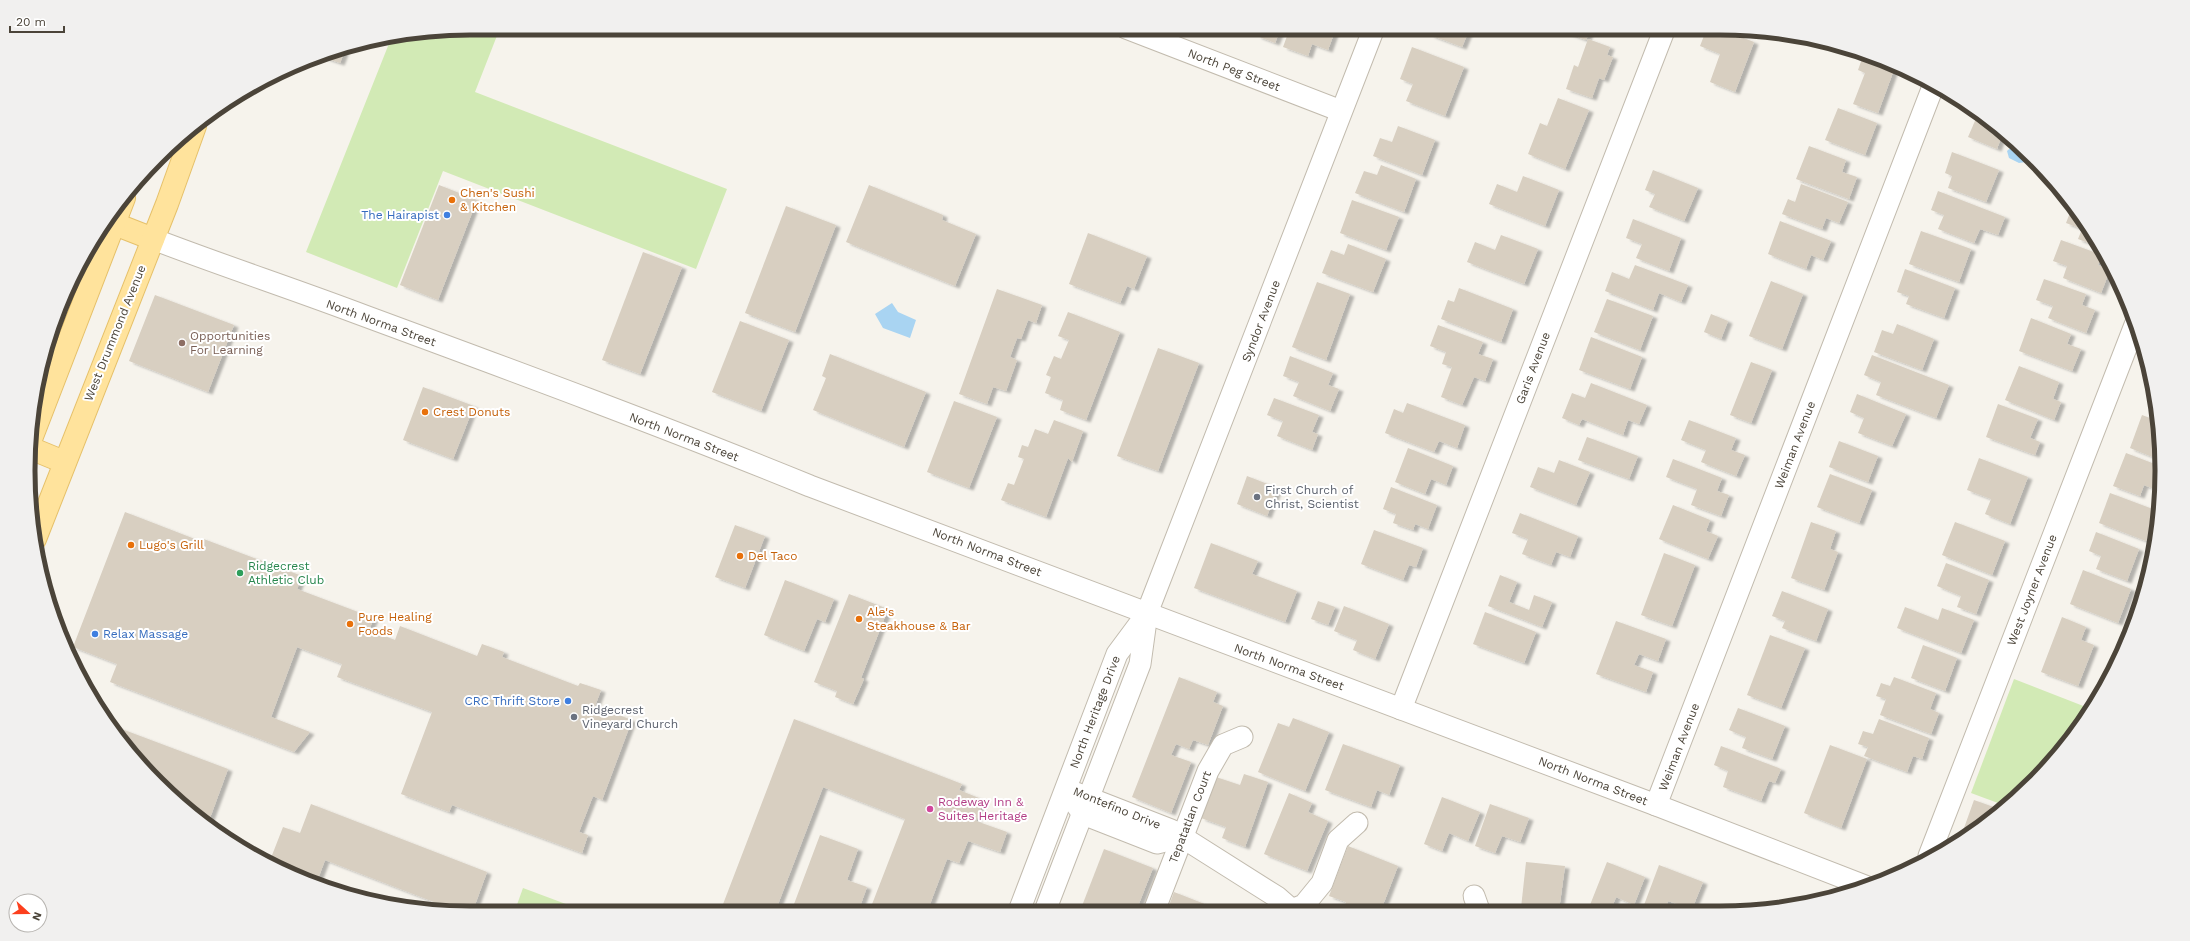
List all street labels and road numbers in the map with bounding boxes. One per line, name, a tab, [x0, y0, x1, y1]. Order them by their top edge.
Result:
street label: North Peg Street	[1186, 46, 1282, 94]
street label: West Drummond Avenue	[81, 263, 149, 403]
street label: Syndor Avenue	[1239, 278, 1283, 364]
street label: North Norma Street	[324, 297, 438, 349]
street label: Garis Avenue	[1513, 330, 1553, 406]
street label: Weiman Avenue	[1772, 399, 1818, 491]
street label: North Norma Street	[627, 410, 741, 464]
street label: North Norma Street	[930, 525, 1044, 579]
street label: West Joyner Avenue	[2004, 532, 2060, 648]
street label: North Norma Street	[1232, 641, 1346, 693]
street label: North Heritage Drive	[1067, 654, 1123, 770]
street label: Weiman Avenue	[1656, 701, 1702, 793]
street label: North Norma Street	[1536, 754, 1650, 808]
street label: Tepatatlan Court	[1166, 769, 1214, 865]
street label: Montefino Drive	[1071, 784, 1163, 832]

